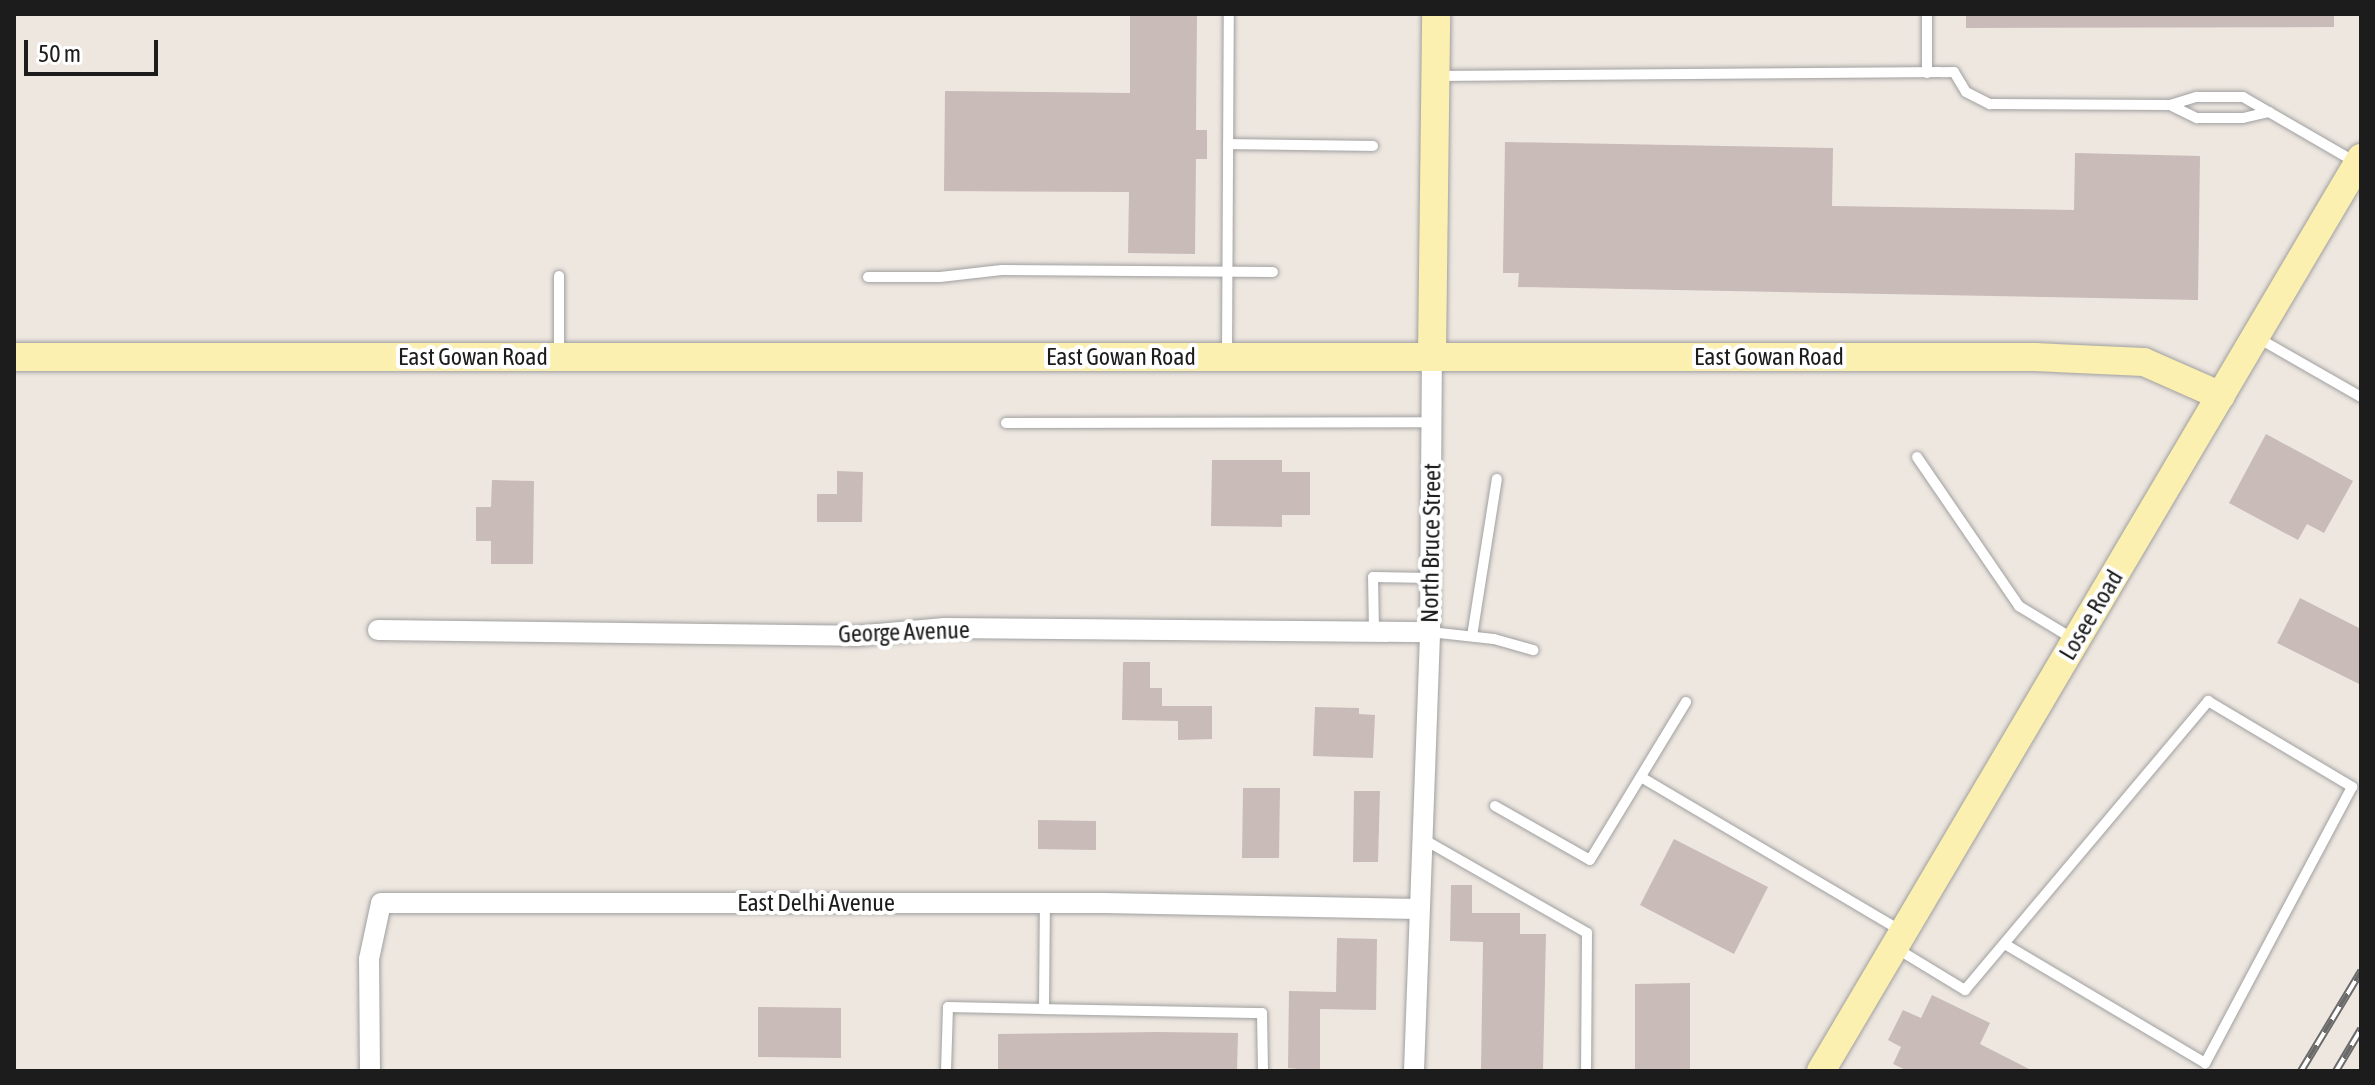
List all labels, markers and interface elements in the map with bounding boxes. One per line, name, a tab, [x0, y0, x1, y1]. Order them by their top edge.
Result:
scale bar	[28, 24, 162, 74]
text: 50 m	[38, 40, 81, 67]
street label: East Gowan Road	[398, 343, 548, 371]
street label: East Gowan Road	[1046, 343, 1196, 371]
street label: East Gowan Road	[1694, 343, 1844, 371]
street label: North Bruce Street	[1415, 463, 1447, 623]
street label: Losee Road	[2053, 565, 2129, 665]
street label: George Avenue	[838, 615, 970, 649]
street label: East Delhi Avenue	[737, 889, 895, 917]

